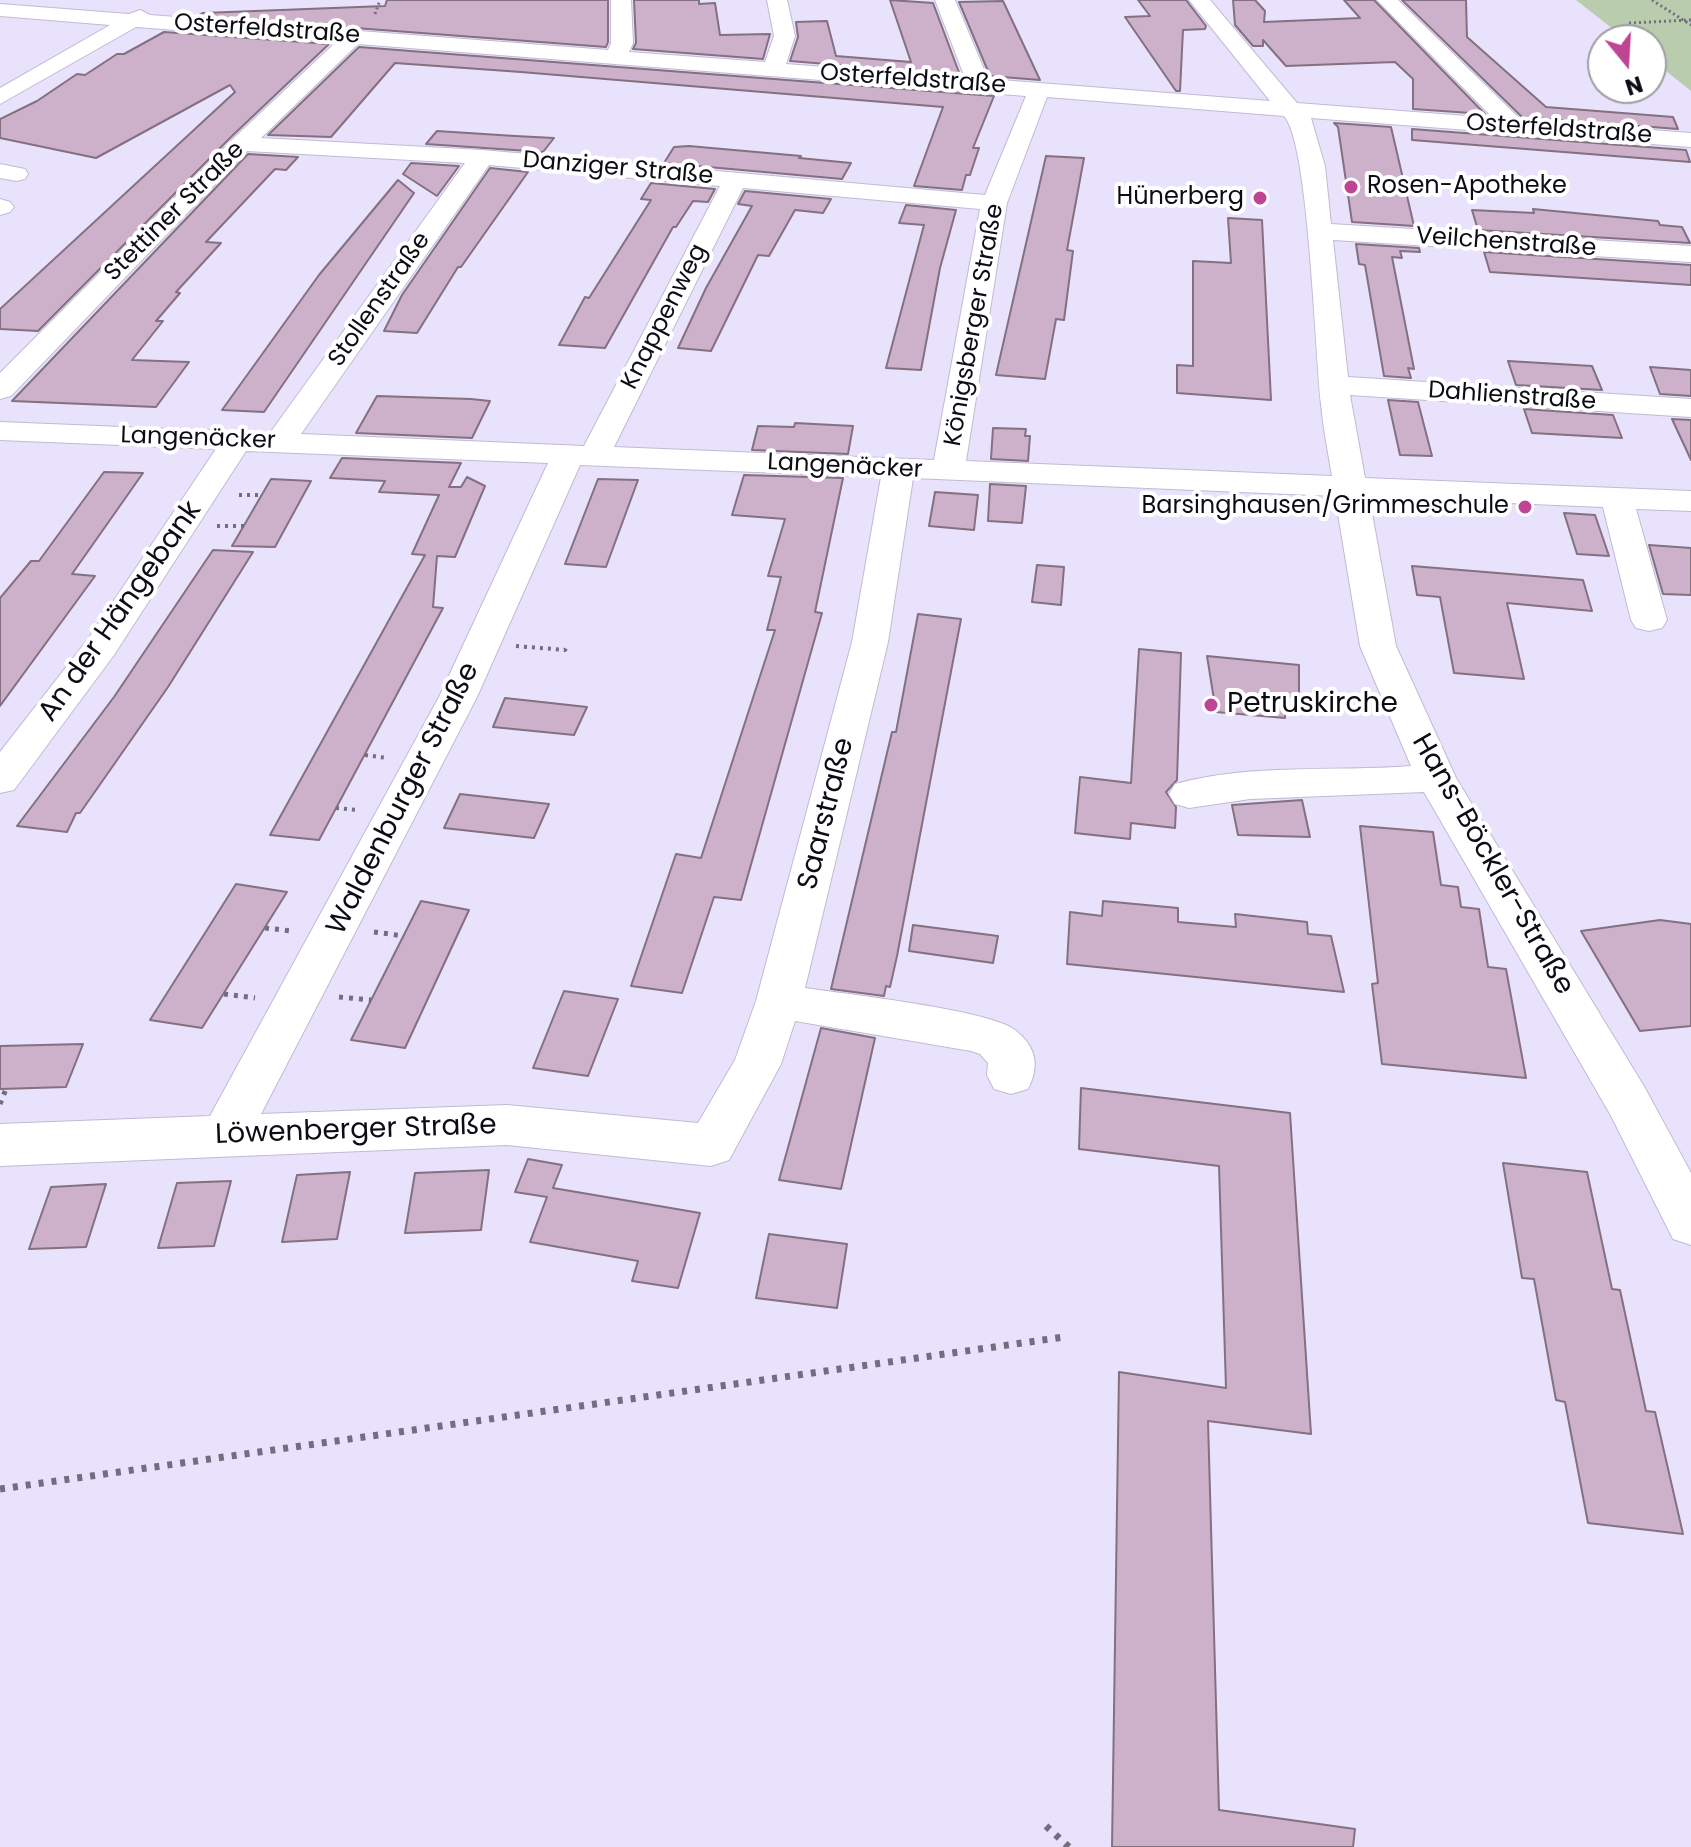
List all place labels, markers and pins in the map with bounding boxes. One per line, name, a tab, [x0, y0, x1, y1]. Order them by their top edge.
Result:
place label: Rosen-Apotheke	[1367, 173, 1567, 201]
marker: Rosen-Apotheke	[1342, 178, 1360, 196]
place label: Hünerberg	[1117, 184, 1244, 212]
marker: Hünerberg	[1251, 189, 1269, 207]
place label: Barsinghausen/Grimmeschule	[1142, 493, 1509, 521]
marker: Barsinghausen/Grimmeschule	[1516, 498, 1534, 516]
place label: Petruskirche	[1227, 688, 1398, 722]
marker: Petruskirche	[1202, 696, 1220, 714]

